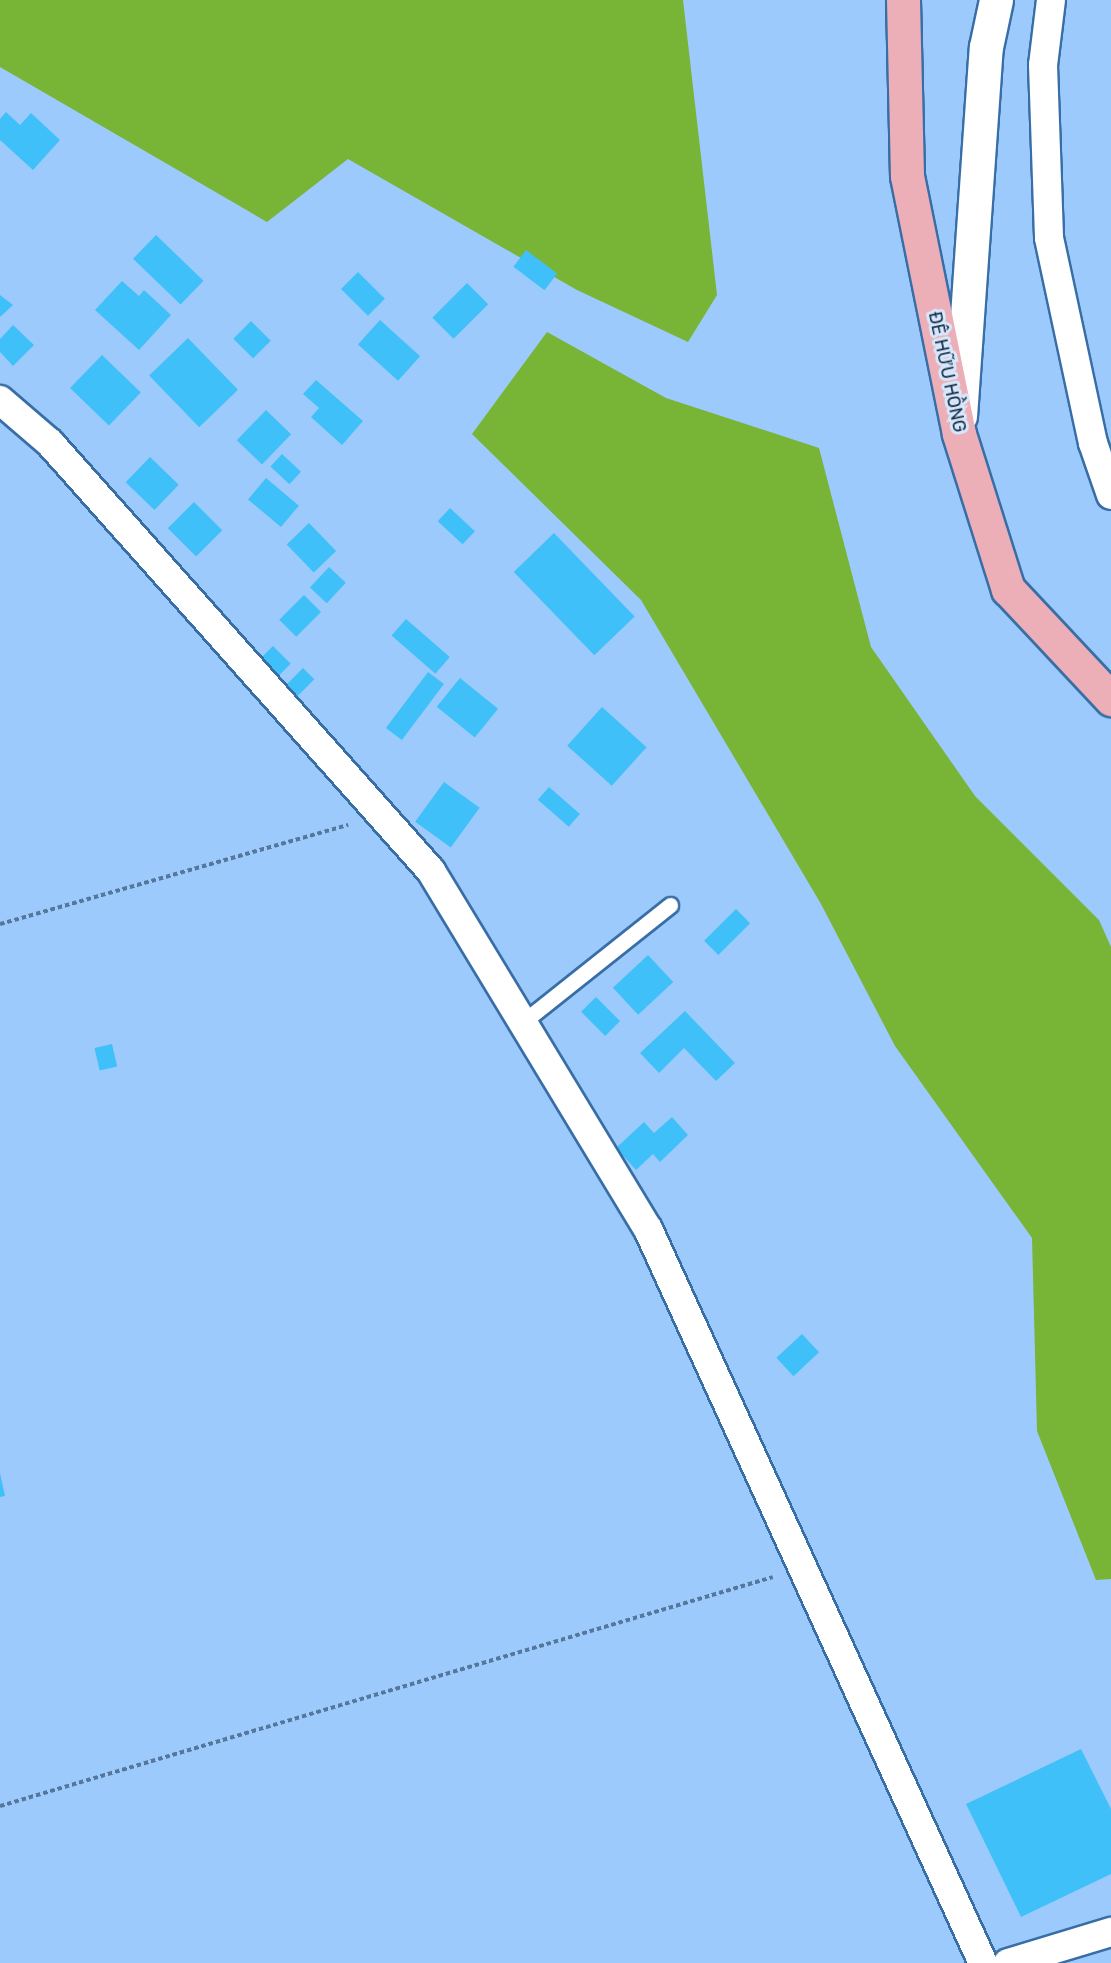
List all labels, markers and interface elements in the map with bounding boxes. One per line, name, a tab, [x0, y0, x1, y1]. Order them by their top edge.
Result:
street label: ĐÊ HỮU HỒNG	[924, 310, 970, 434]

